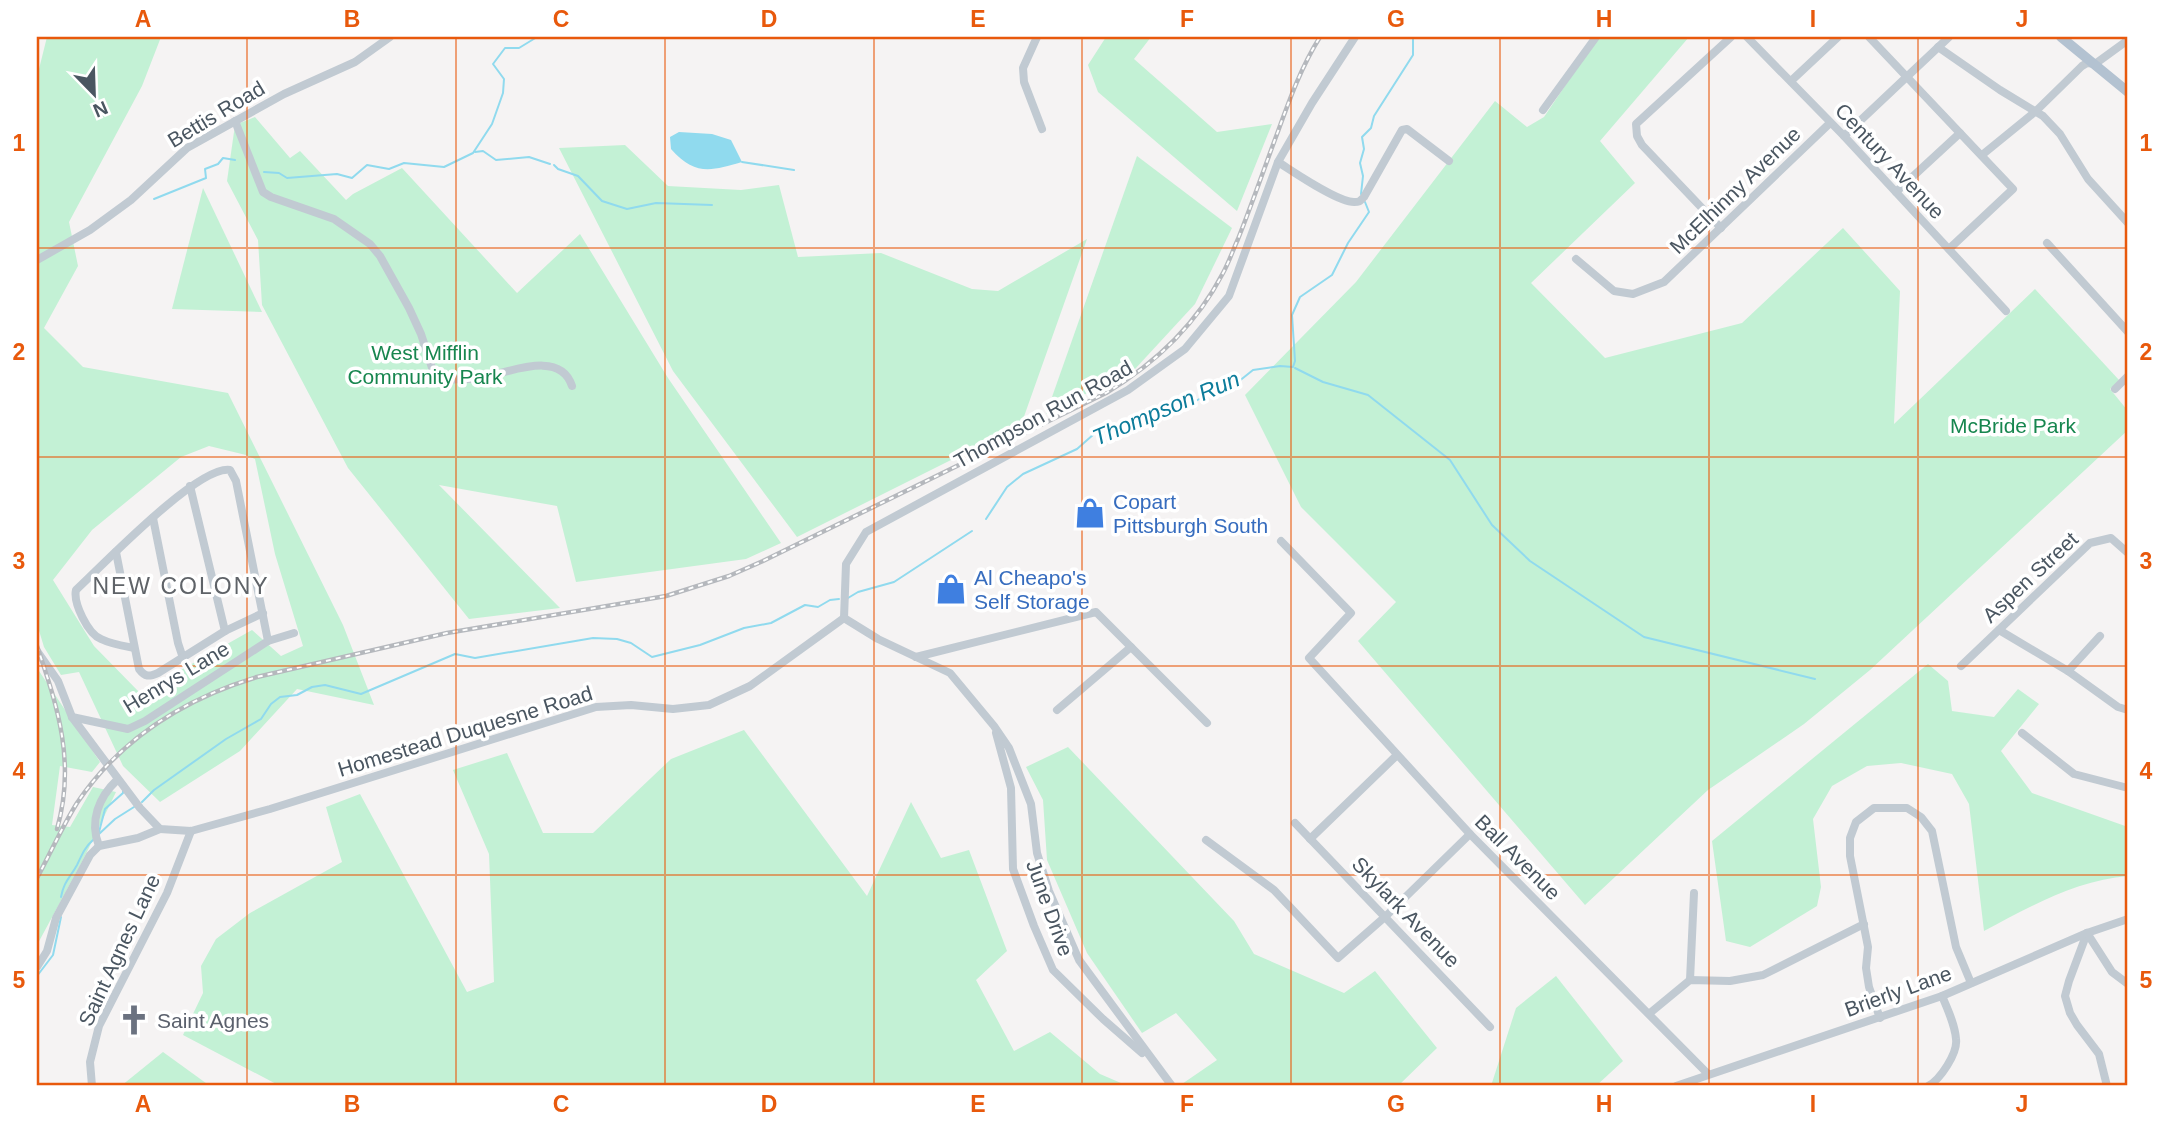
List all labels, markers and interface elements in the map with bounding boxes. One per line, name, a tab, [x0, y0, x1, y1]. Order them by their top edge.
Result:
text: A	[135, 6, 151, 32]
text: B	[344, 6, 360, 32]
text: C	[553, 6, 569, 32]
text: D	[761, 6, 777, 32]
text: E	[970, 6, 986, 32]
text: F	[1180, 6, 1194, 32]
text: G	[1387, 6, 1405, 32]
text: H	[1596, 6, 1612, 32]
text: I	[1810, 6, 1816, 32]
text: J	[2016, 6, 2028, 32]
north arrow	[60, 60, 130, 130]
street label: Bettis Road	[164, 76, 268, 152]
text: N	[90, 97, 111, 122]
street label: Century Avenue	[1831, 99, 1949, 223]
street label: McElhinny Avenue	[1665, 122, 1805, 258]
text: 1	[13, 130, 26, 156]
text: 1	[2140, 130, 2153, 156]
text: 2	[13, 339, 25, 365]
text: 2	[2140, 339, 2152, 365]
park label: West Mifflin Community Park	[347, 341, 503, 388]
street label: Thompson Run Road	[950, 356, 1136, 472]
water label: Thompson Run	[1089, 365, 1243, 451]
park label: McBride Park	[1950, 414, 2077, 437]
place label: Copart Pittsburgh South	[1113, 490, 1268, 537]
shop icon: Copart Pittsburgh South	[1073, 496, 1107, 530]
street label: Aspen Street	[1978, 527, 2082, 627]
text: 3	[13, 548, 25, 574]
text: 3	[2140, 548, 2152, 574]
place label: Al Cheapo's Self Storage	[974, 566, 1090, 613]
shop icon: Al Cheapo's Self Storage	[934, 572, 968, 606]
district label: NEW COLONY	[92, 573, 270, 599]
street label: Henrys Lane	[119, 636, 233, 718]
street label: Homestead Duquesne Road	[335, 681, 595, 781]
text: 4	[13, 758, 26, 784]
text: 4	[2140, 758, 2153, 784]
street label: Ball Avenue	[1471, 810, 1565, 904]
street label: Skylark Avenue	[1348, 852, 1464, 972]
street label: June Drive	[1022, 857, 1078, 959]
street label: Saint Agnes Lane	[74, 871, 164, 1029]
street label: Brierly Lane	[1841, 961, 1955, 1021]
text: 5	[13, 967, 26, 993]
text: 5	[2140, 967, 2153, 993]
church icon: Saint Agnes	[117, 1003, 151, 1037]
place label: Saint Agnes	[157, 1009, 269, 1032]
text: A	[135, 1091, 151, 1117]
text: B	[344, 1091, 360, 1117]
text: C	[553, 1091, 569, 1117]
text: D	[761, 1091, 777, 1117]
text: E	[970, 1091, 986, 1117]
text: F	[1180, 1091, 1194, 1117]
text: G	[1387, 1091, 1405, 1117]
text: H	[1596, 1091, 1612, 1117]
text: I	[1810, 1091, 1816, 1117]
text: J	[2016, 1091, 2028, 1117]

